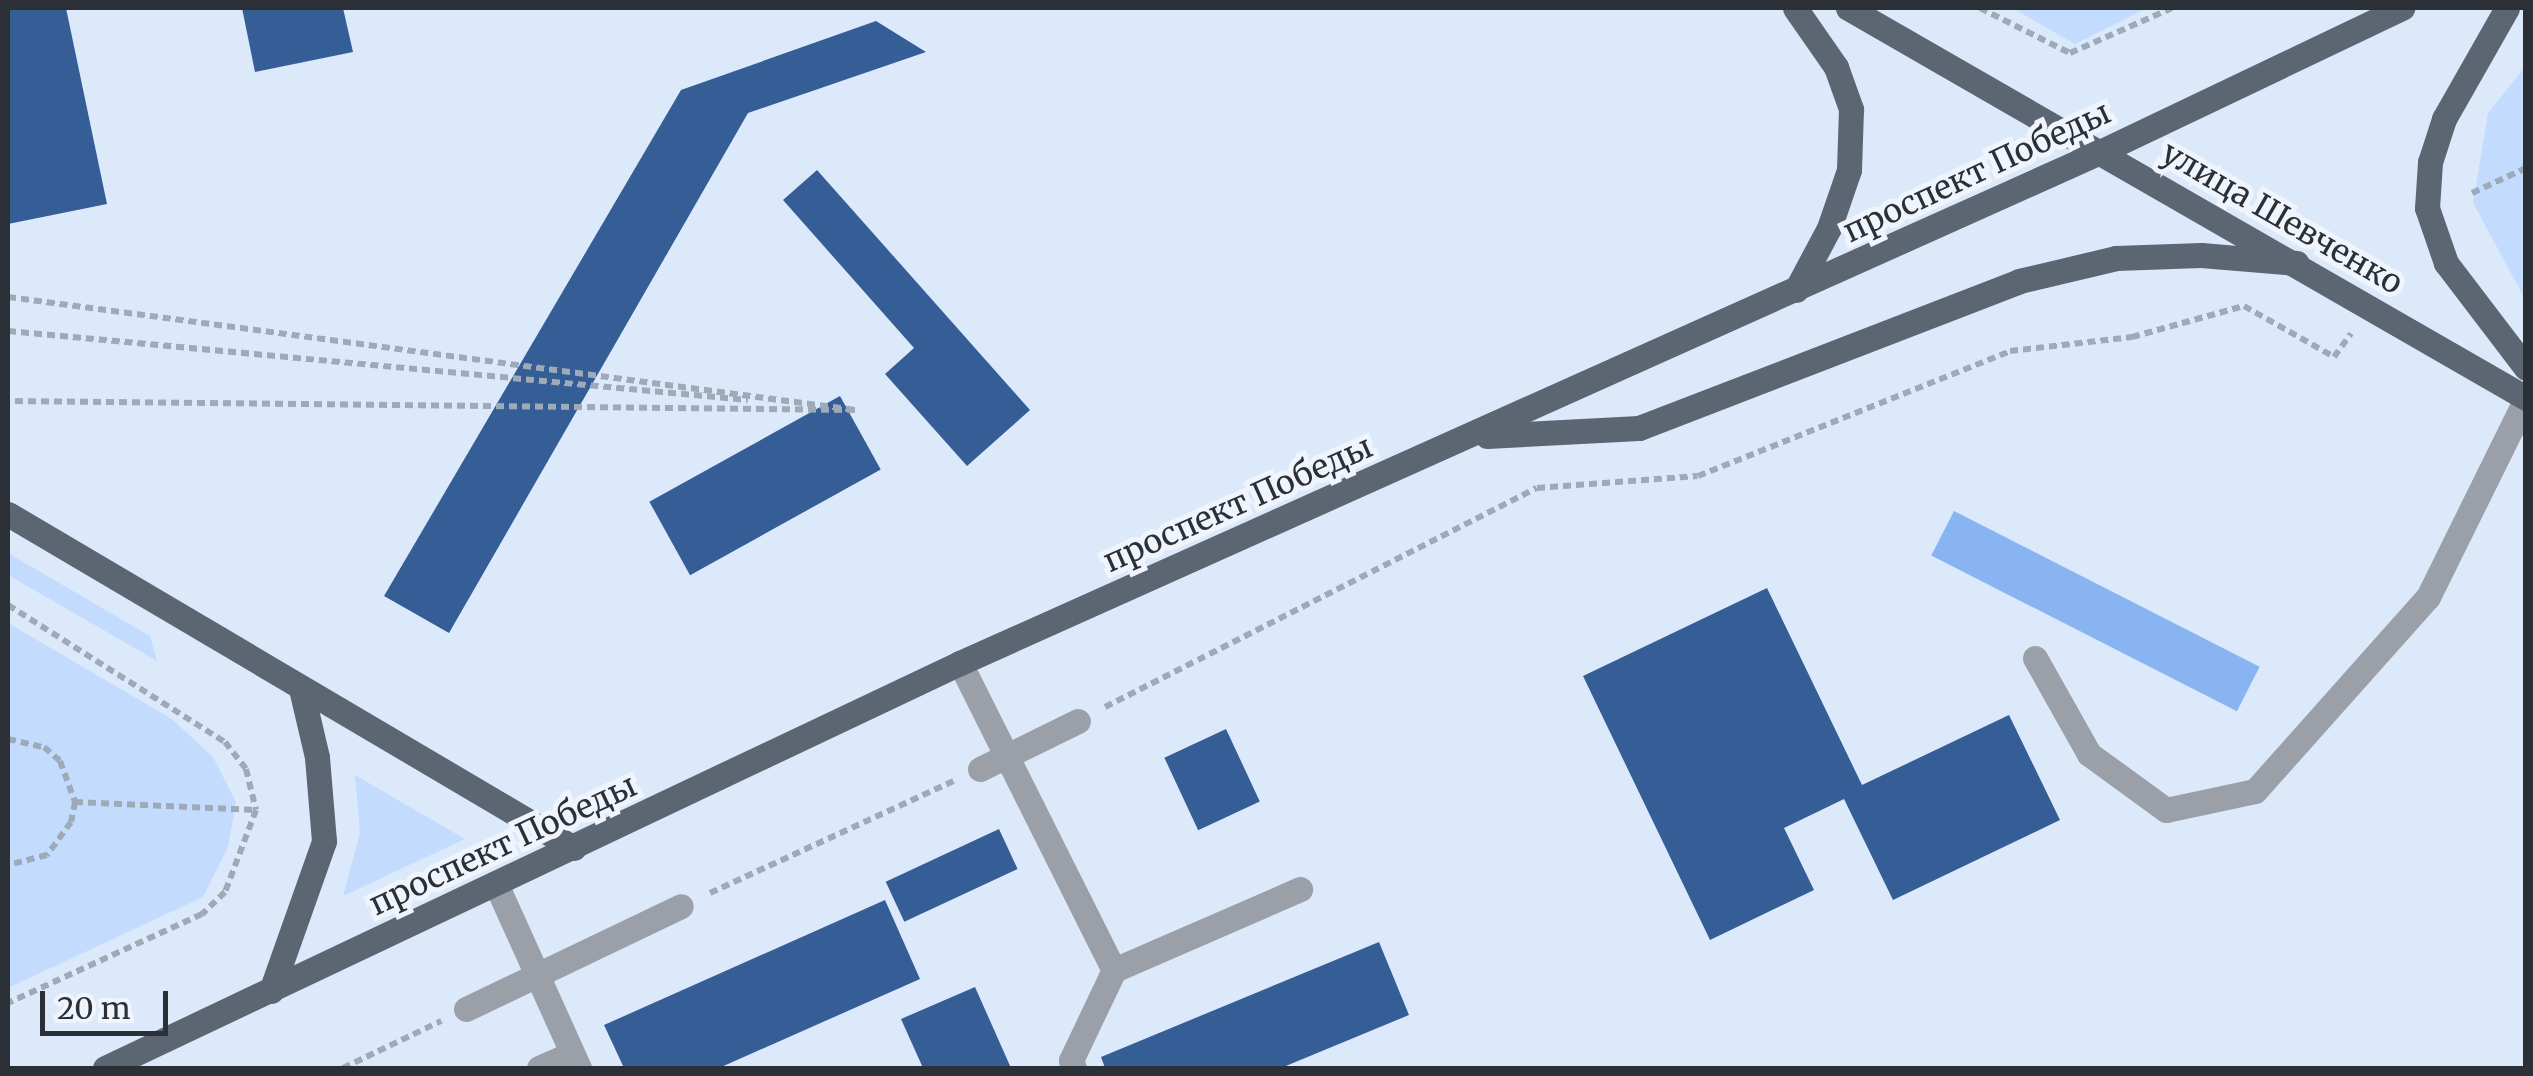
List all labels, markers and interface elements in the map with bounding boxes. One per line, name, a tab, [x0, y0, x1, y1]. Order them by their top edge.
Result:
street label: проспект Победы	[1837, 93, 2117, 251]
street label: улица Шевченко	[2155, 133, 2409, 303]
street label: проспект Победы	[1098, 427, 1378, 581]
street label: проспект Победы	[363, 766, 643, 924]
scale bar	[45, 971, 172, 1033]
text: 20 m	[57, 989, 130, 1027]

